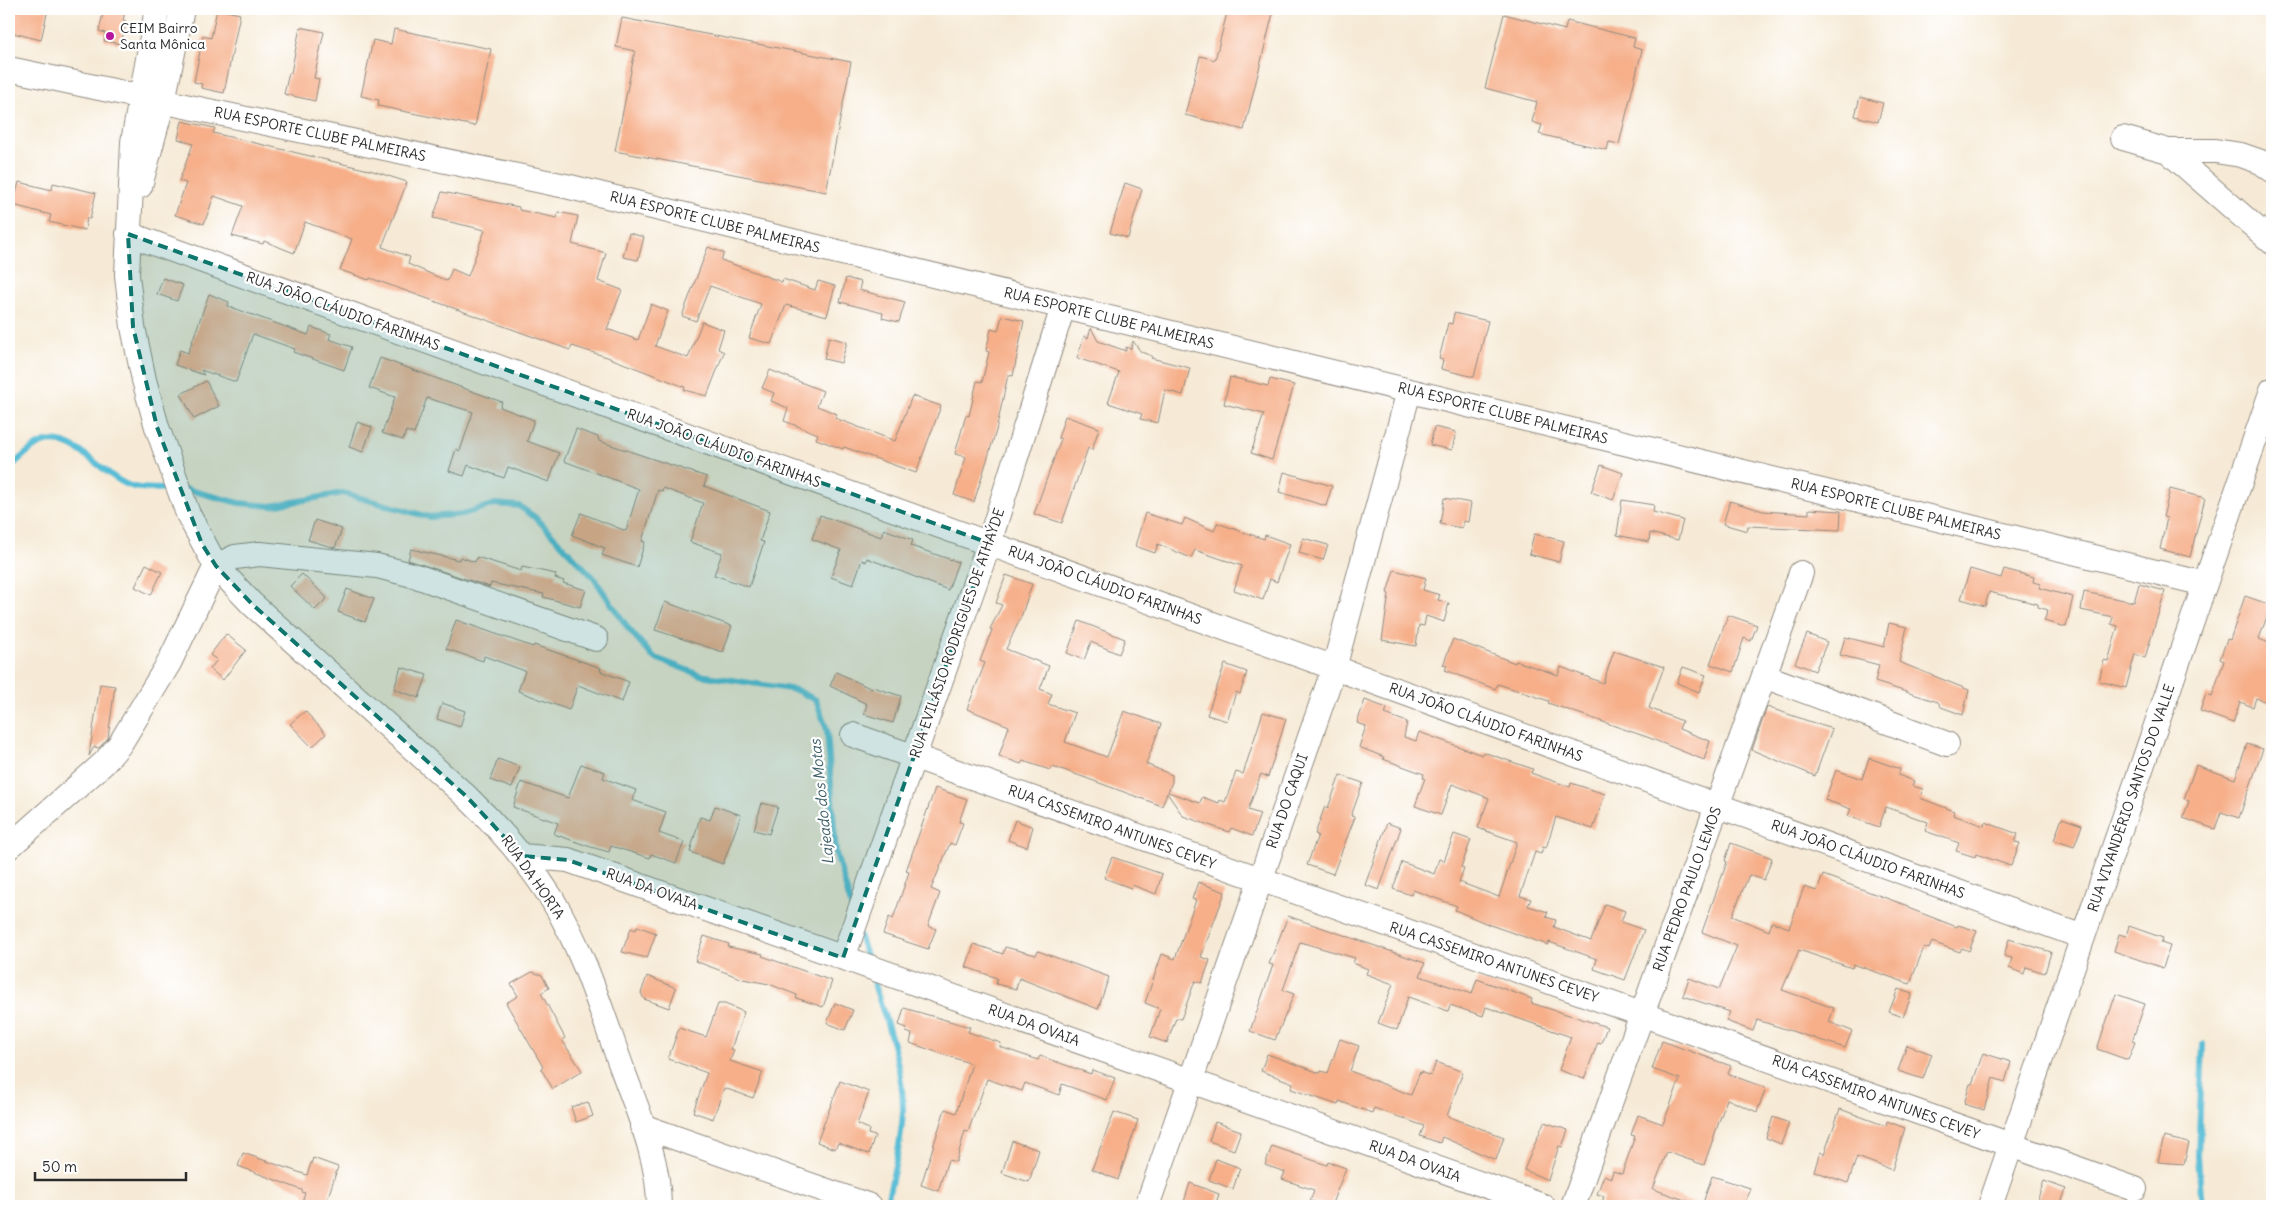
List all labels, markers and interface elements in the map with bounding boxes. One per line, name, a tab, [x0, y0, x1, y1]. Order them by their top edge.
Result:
place label: CEIM Bairro Santa Mônica	[120, 19, 205, 53]
marker: CEIM Bairro Santa Mônica	[104, 30, 116, 42]
street label: RUA ESPORTE CLUBE PALMEIRAS	[212, 103, 428, 165]
street label: RUA ESPORTE CLUBE PALMEIRAS	[608, 187, 822, 257]
street label: RUA JOÃO CLÁUDIO FARINHAS	[244, 267, 443, 355]
street label: RUA ESPORTE CLUBE PALMEIRAS	[1002, 283, 1216, 353]
street label: RUA ESPORTE CLUBE PALMEIRAS	[1396, 378, 1610, 448]
street label: RUA JOÃO CLÁUDIO FARINHAS	[625, 404, 824, 492]
street label: RUA ESPORTE CLUBE PALMEIRAS	[1789, 474, 2003, 544]
street label: RUA EVILÁSIO RODRIGUES DE ATHAÝDE	[906, 506, 1008, 760]
street label: RUA JOÃO CLÁUDIO FARINHAS	[1006, 541, 1205, 629]
street label: RUA JOÃO CLÁUDIO FARINHAS	[1387, 678, 1586, 766]
street label: RUA VIVANDÉRIO SANTOS DO VALLE	[2083, 682, 2179, 914]
water label: Lajeado dos Motas	[805, 737, 838, 866]
street label: RUA DO CAQUI	[1262, 751, 1312, 851]
street label: RUA CASSEMIRO ANTUNES CEVEY	[1006, 781, 1219, 873]
street label: RUA PEDRO PAULO LEMOS	[1649, 804, 1725, 974]
street label: RUA JOÃO CLÁUDIO FARINHAS	[1769, 815, 1968, 903]
street label: RUA DA HORTA	[497, 832, 569, 922]
street label: RUA DA OVAIA	[604, 864, 700, 914]
street label: RUA CASSEMIRO ANTUNES CEVEY	[1387, 918, 1601, 1006]
street label: RUA DA OVAIA	[986, 1000, 1082, 1050]
street label: RUA CASSEMIRO ANTUNES CEVEY	[1770, 1051, 1983, 1143]
street label: RUA DA OVAIA	[1367, 1136, 1463, 1186]
scale bar	[35, 1150, 186, 1182]
text: 50 m	[42, 1157, 77, 1176]

